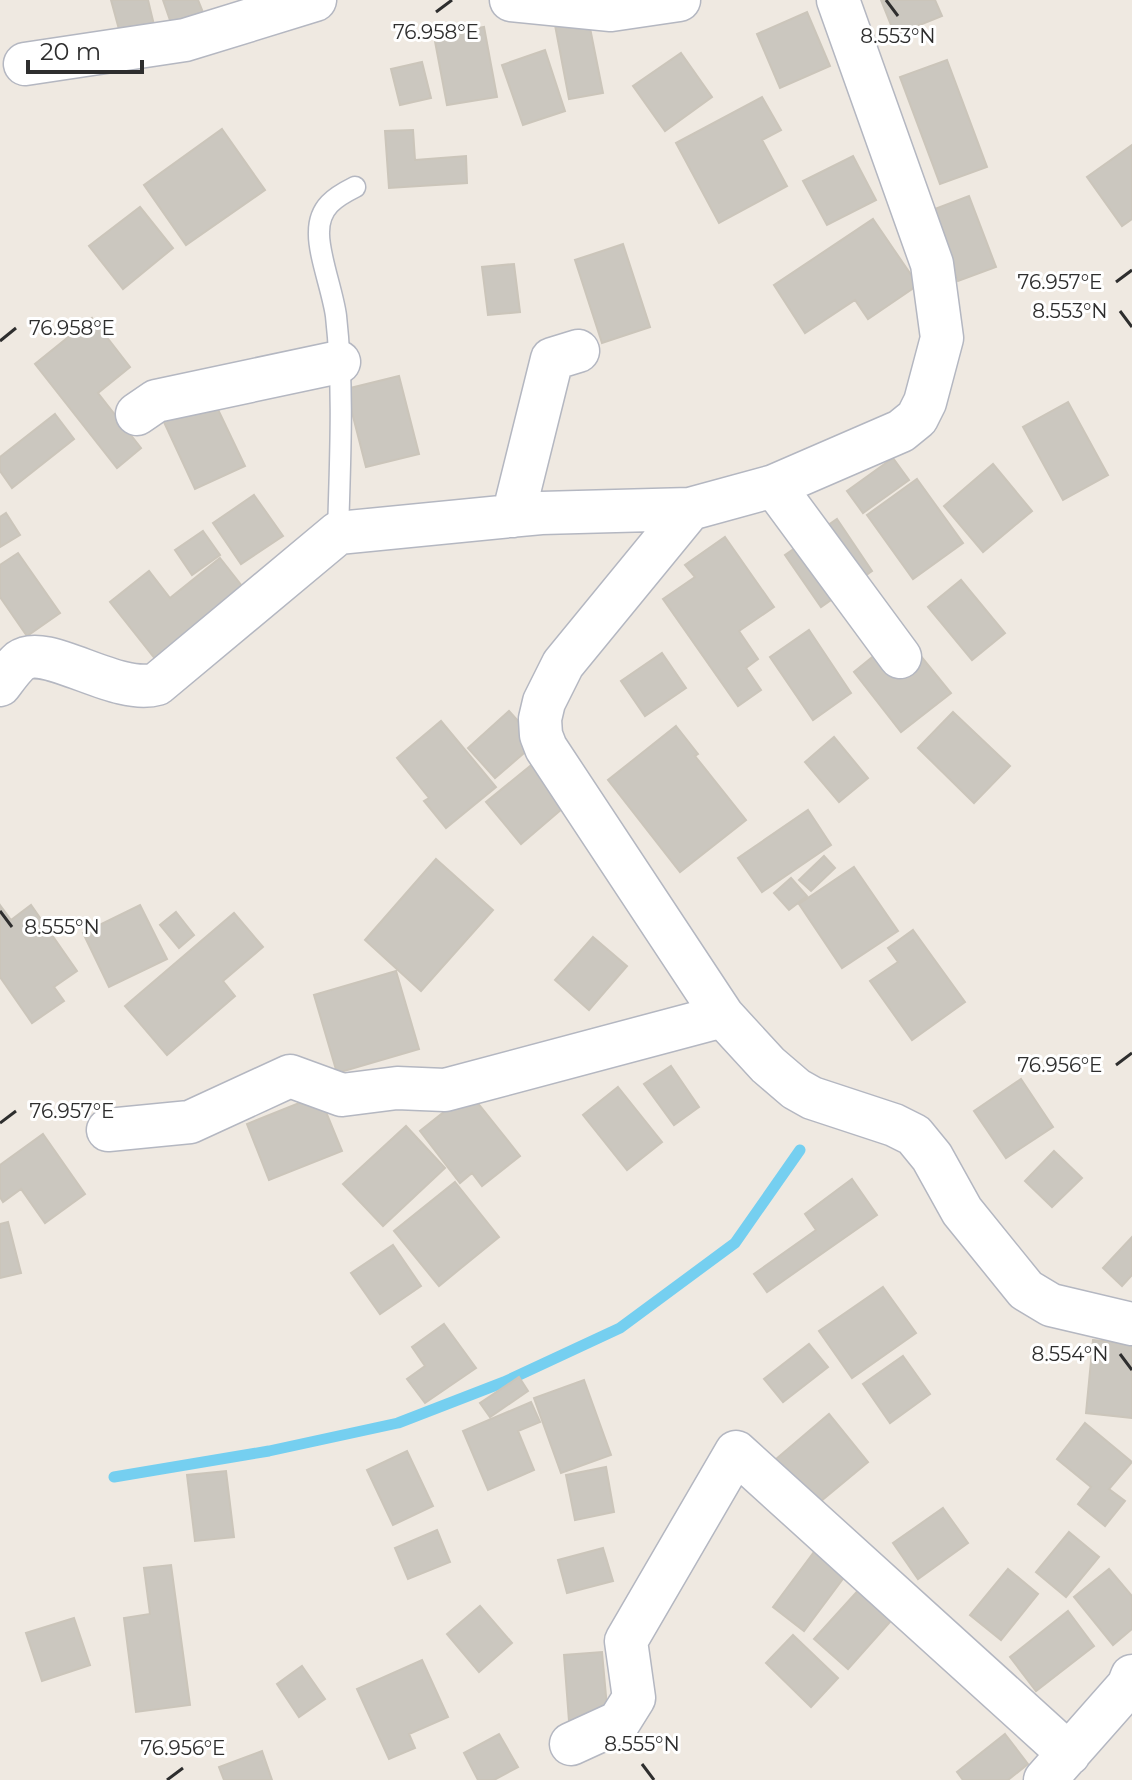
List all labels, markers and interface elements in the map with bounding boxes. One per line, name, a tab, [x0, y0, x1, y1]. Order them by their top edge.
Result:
text: 76.958°E	[393, 20, 479, 44]
scale bar	[28, 24, 142, 74]
text: 8.553°N	[860, 24, 936, 48]
text: 20 m	[40, 37, 101, 66]
text: 76.957°E	[1018, 270, 1102, 294]
text: 8.553°N	[1032, 299, 1108, 323]
text: 76.958°E	[29, 316, 115, 340]
text: 8.555°N	[24, 915, 100, 939]
text: 76.956°E	[1017, 1053, 1103, 1077]
text: 76.957°E	[30, 1099, 114, 1123]
text: 8.554°N	[1032, 1342, 1109, 1366]
text: 8.555°N	[604, 1732, 680, 1756]
text: 76.956°E	[140, 1736, 226, 1760]

